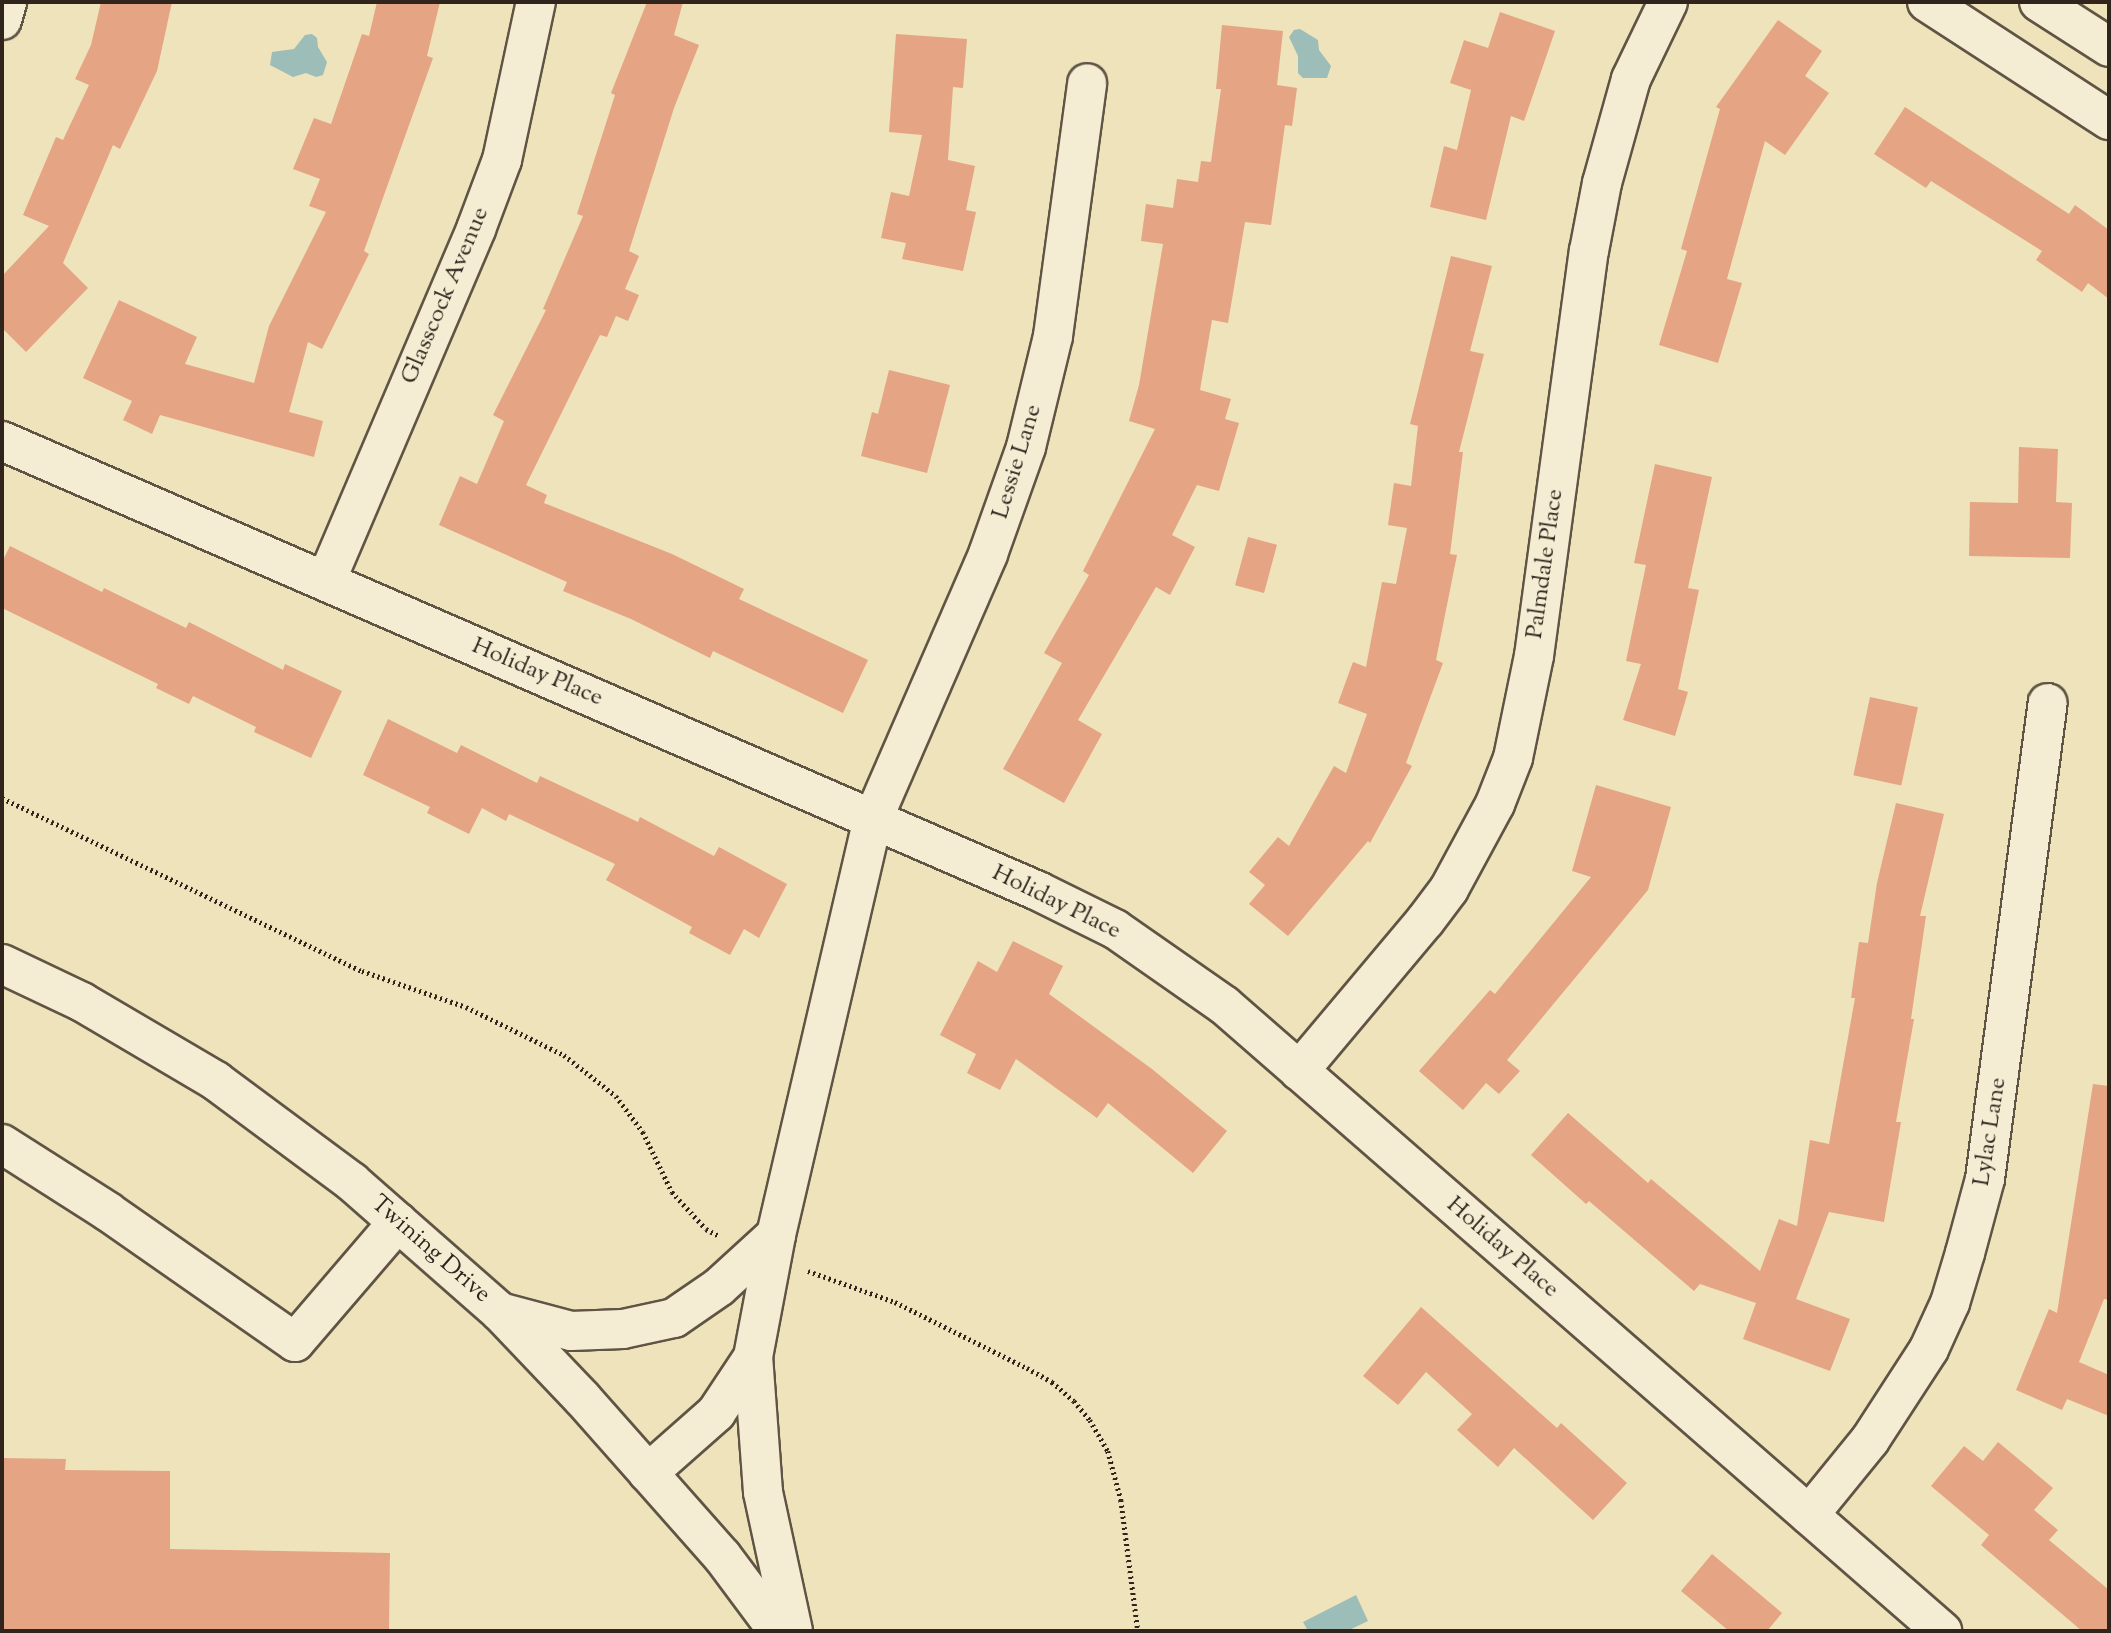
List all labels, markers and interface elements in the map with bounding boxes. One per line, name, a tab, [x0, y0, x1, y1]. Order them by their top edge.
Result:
street label: Glasscock Avenue	[396, 203, 496, 389]
street label: Lessie Lane	[987, 401, 1049, 523]
street label: Palmdale Place	[1521, 487, 1571, 641]
street label: Holiday Place	[467, 632, 607, 714]
street label: Holiday Place	[987, 859, 1125, 947]
street label: Lylac Lane	[1968, 1076, 2014, 1188]
street label: Twining Drive	[364, 1190, 496, 1310]
street label: Holiday Place	[1440, 1191, 1564, 1305]

